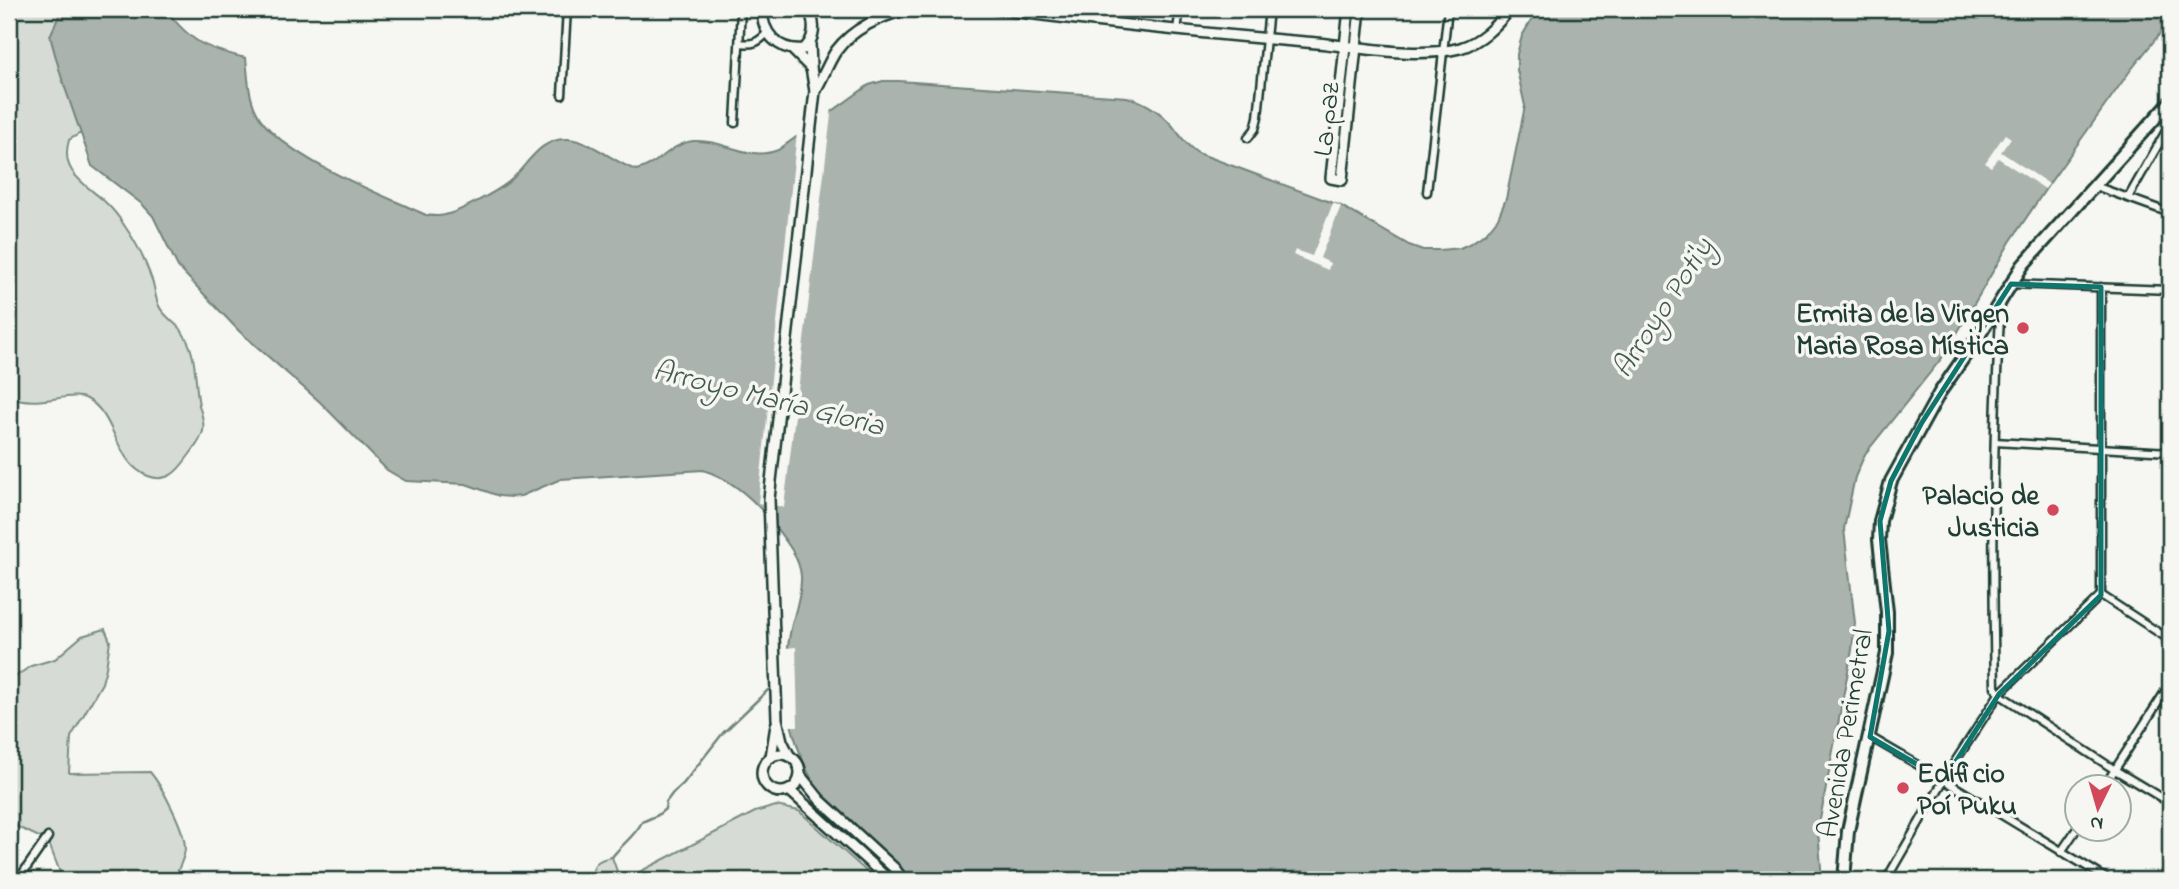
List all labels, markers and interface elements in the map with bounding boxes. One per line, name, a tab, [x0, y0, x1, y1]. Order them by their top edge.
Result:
street label: La paz	[1304, 80, 1353, 159]
water label: Arroyo Poti'y	[1603, 229, 1727, 388]
place label: Ermita de la Virgen Maria Rosa Mística	[1796, 295, 2009, 368]
marker: Ermita de la Virgen Maria Rosa Mística	[2015, 320, 2031, 336]
water label: Arroyo María Gloria	[648, 350, 889, 450]
place label: Palacio de Justicia	[1922, 477, 2040, 550]
marker: Palacio de Justicia	[2045, 502, 2061, 518]
street label: Avenida Perimetral	[1809, 626, 1886, 841]
place label: Edificio Poí Puku	[1917, 755, 2017, 828]
north arrow	[2064, 774, 2134, 844]
marker: Edificio Poí Puku	[1895, 780, 1911, 796]
text: N	[2089, 808, 2104, 836]

